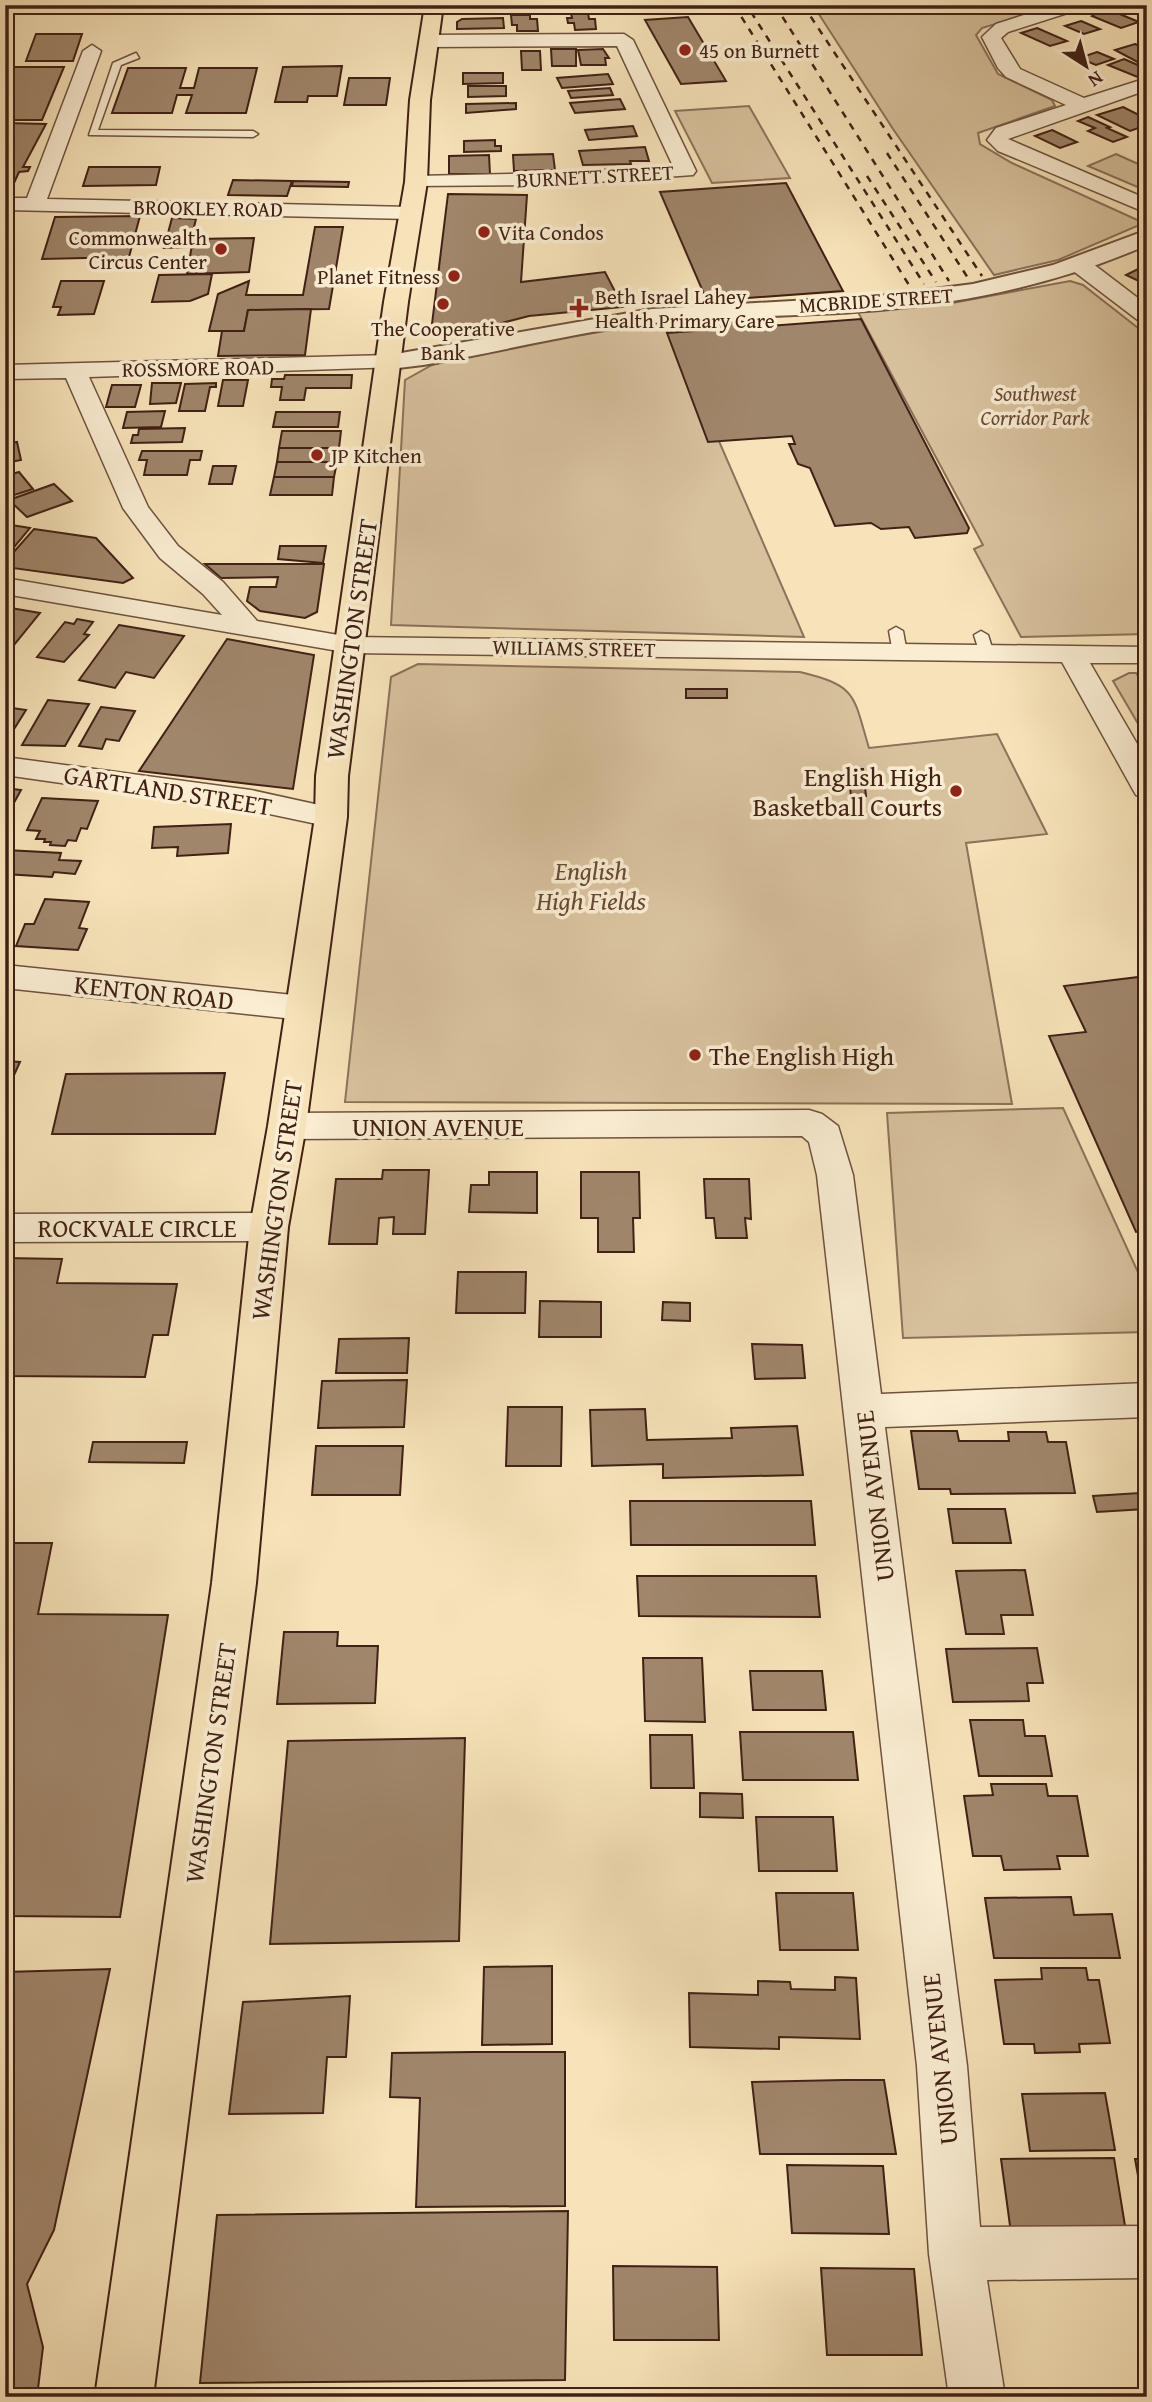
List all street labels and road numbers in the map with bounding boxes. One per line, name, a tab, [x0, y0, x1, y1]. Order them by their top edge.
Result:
street label: BURNETT STREET	[516, 156, 675, 196]
street label: BROOKLEY ROAD	[133, 191, 283, 225]
street label: MCBRIDE STREET	[798, 279, 954, 321]
street label: ROSSMORE ROAD	[122, 351, 274, 385]
street label: WASHINGTON STREET	[315, 516, 387, 762]
street label: WILLIAMS STREET	[492, 631, 656, 665]
street label: GARTLAND STREET	[61, 754, 275, 826]
street label: KENTON ROAD	[72, 964, 236, 1020]
street label: WASHINGTON STREET	[240, 1077, 312, 1323]
street label: UNION AVENUE	[352, 1107, 524, 1146]
street label: ROCKVALE CIRCLE	[37, 1208, 237, 1247]
street label: UNION AVENUE	[844, 1408, 904, 1584]
street label: WASHINGTON STREET	[174, 1640, 246, 1886]
street label: UNION AVENUE	[911, 1972, 967, 2146]

